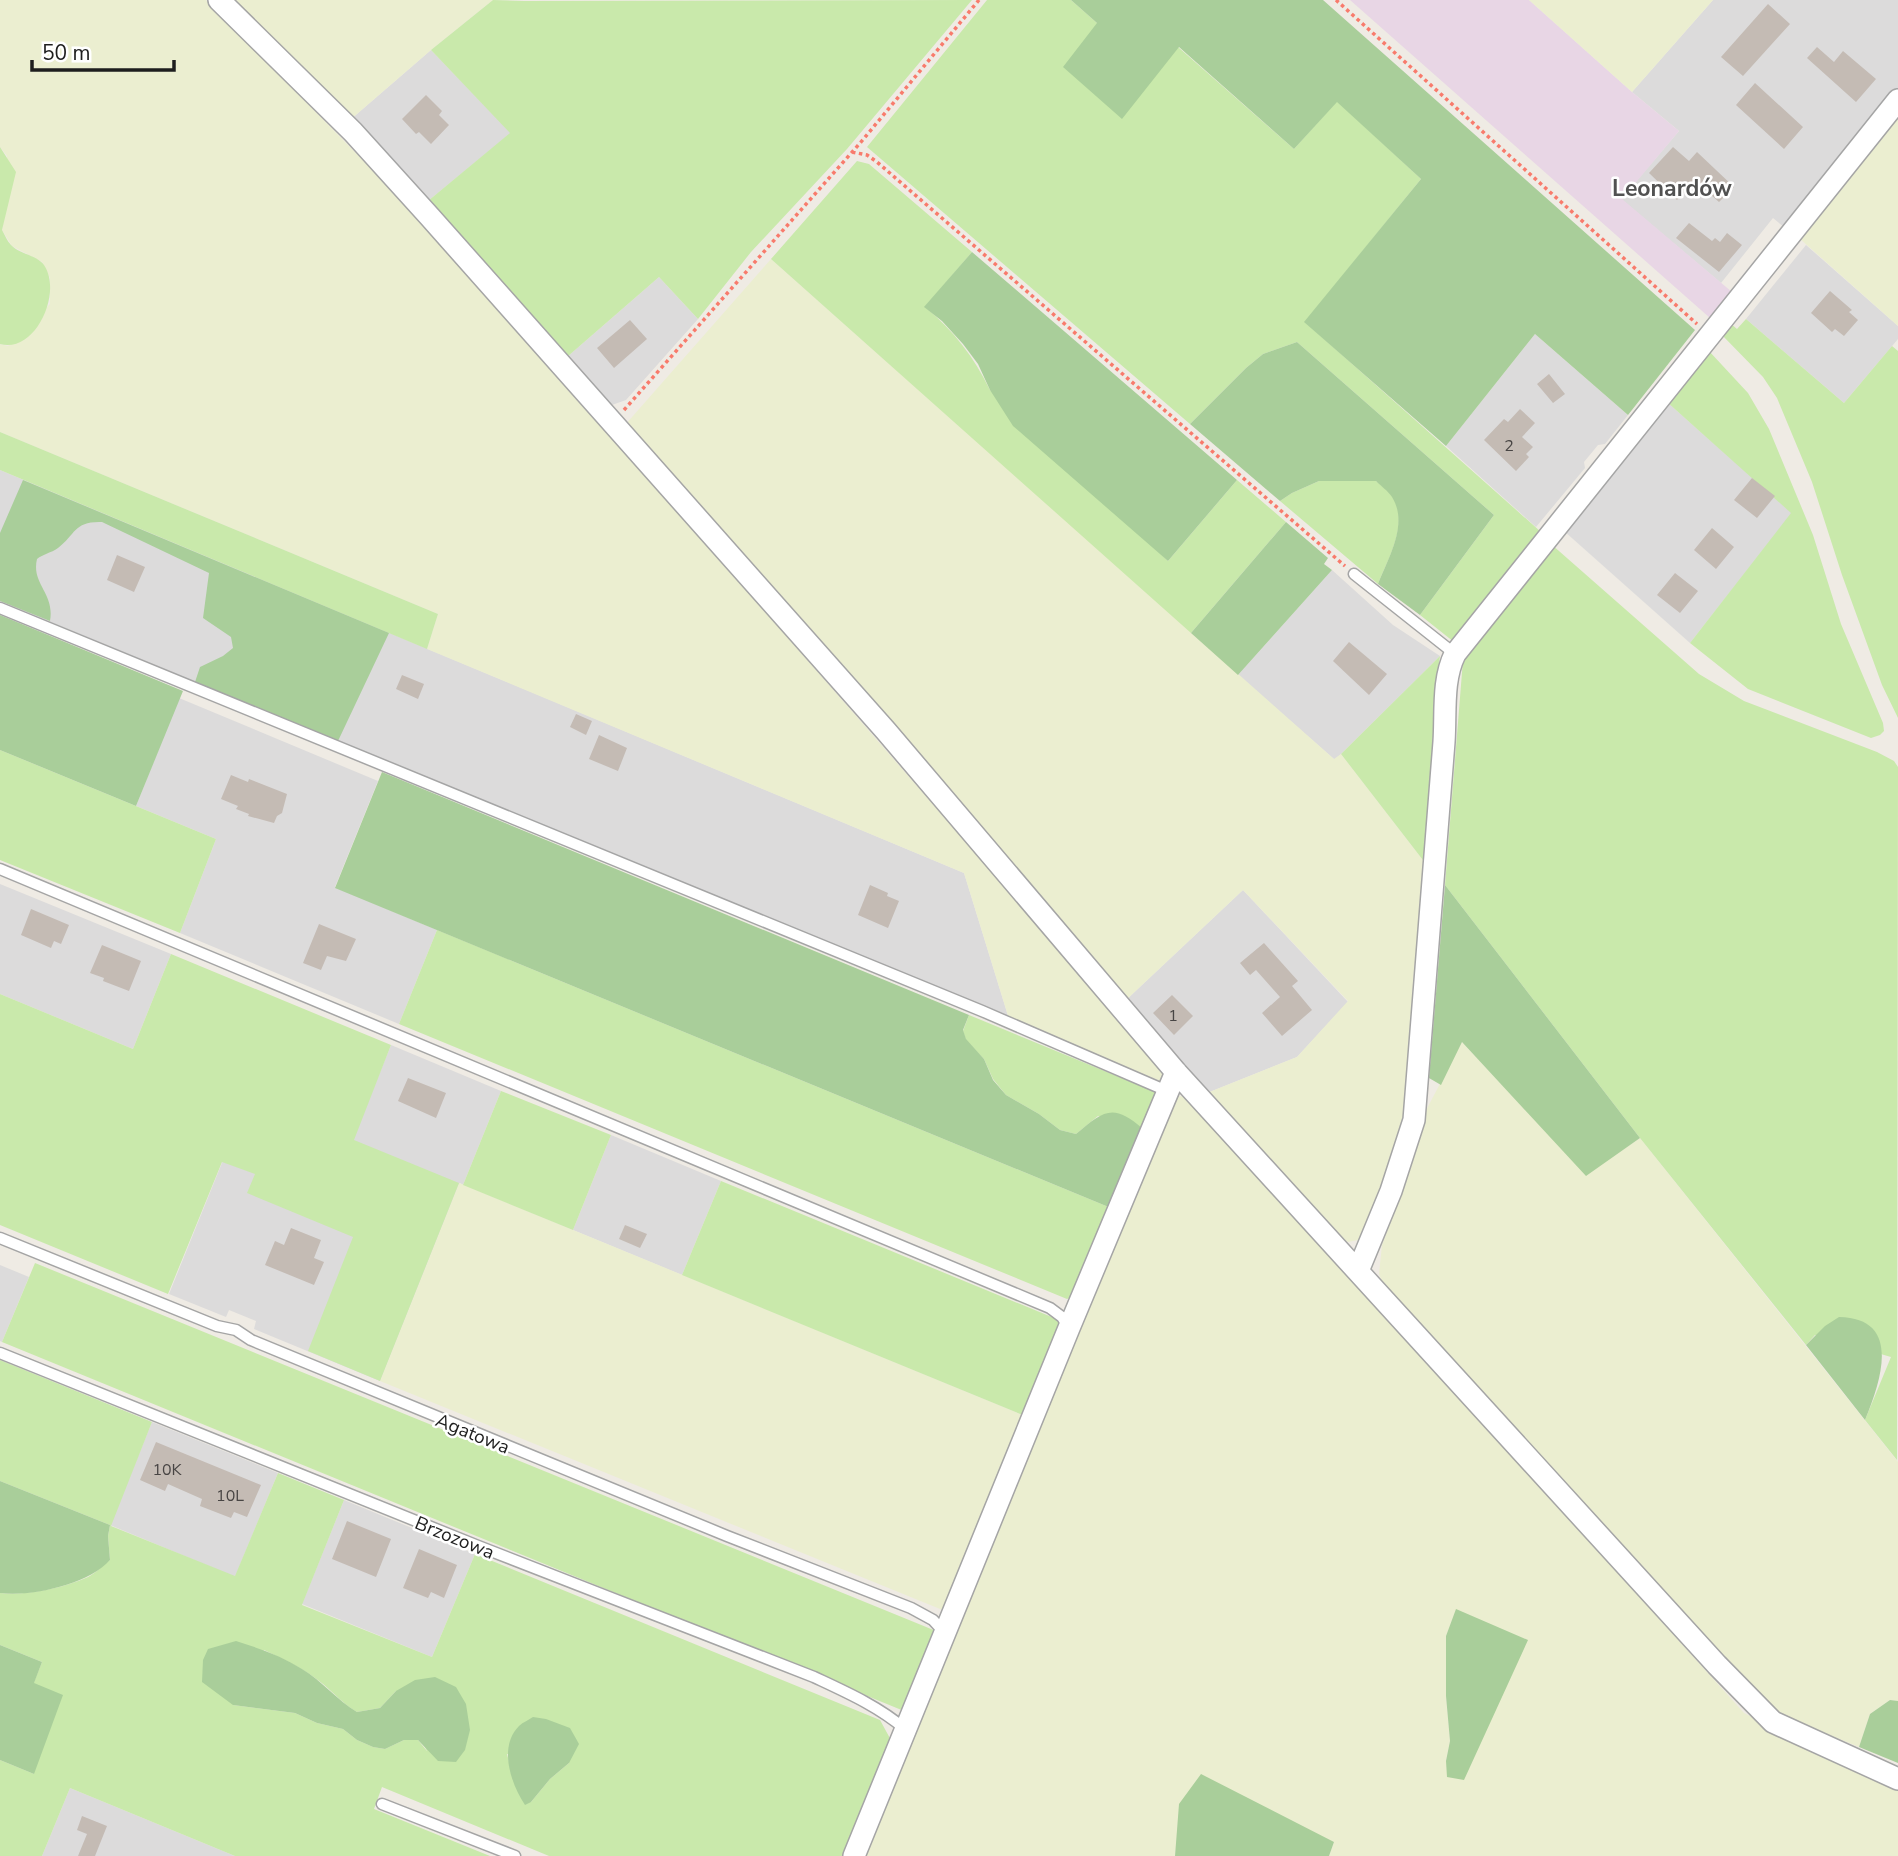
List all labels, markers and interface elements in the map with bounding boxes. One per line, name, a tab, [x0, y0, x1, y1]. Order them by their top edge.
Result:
scale bar	[32, 28, 173, 72]
text: 50 m	[42, 39, 91, 67]
district label: Leonardów	[1612, 173, 1732, 204]
house number: 2	[1504, 435, 1514, 457]
house number: 1	[1168, 1005, 1178, 1027]
street label: Agatowa	[432, 1407, 514, 1461]
house number: 10K	[152, 1459, 183, 1481]
house number: 10L	[216, 1485, 244, 1507]
street label: Brzozowa	[411, 1510, 498, 1566]

